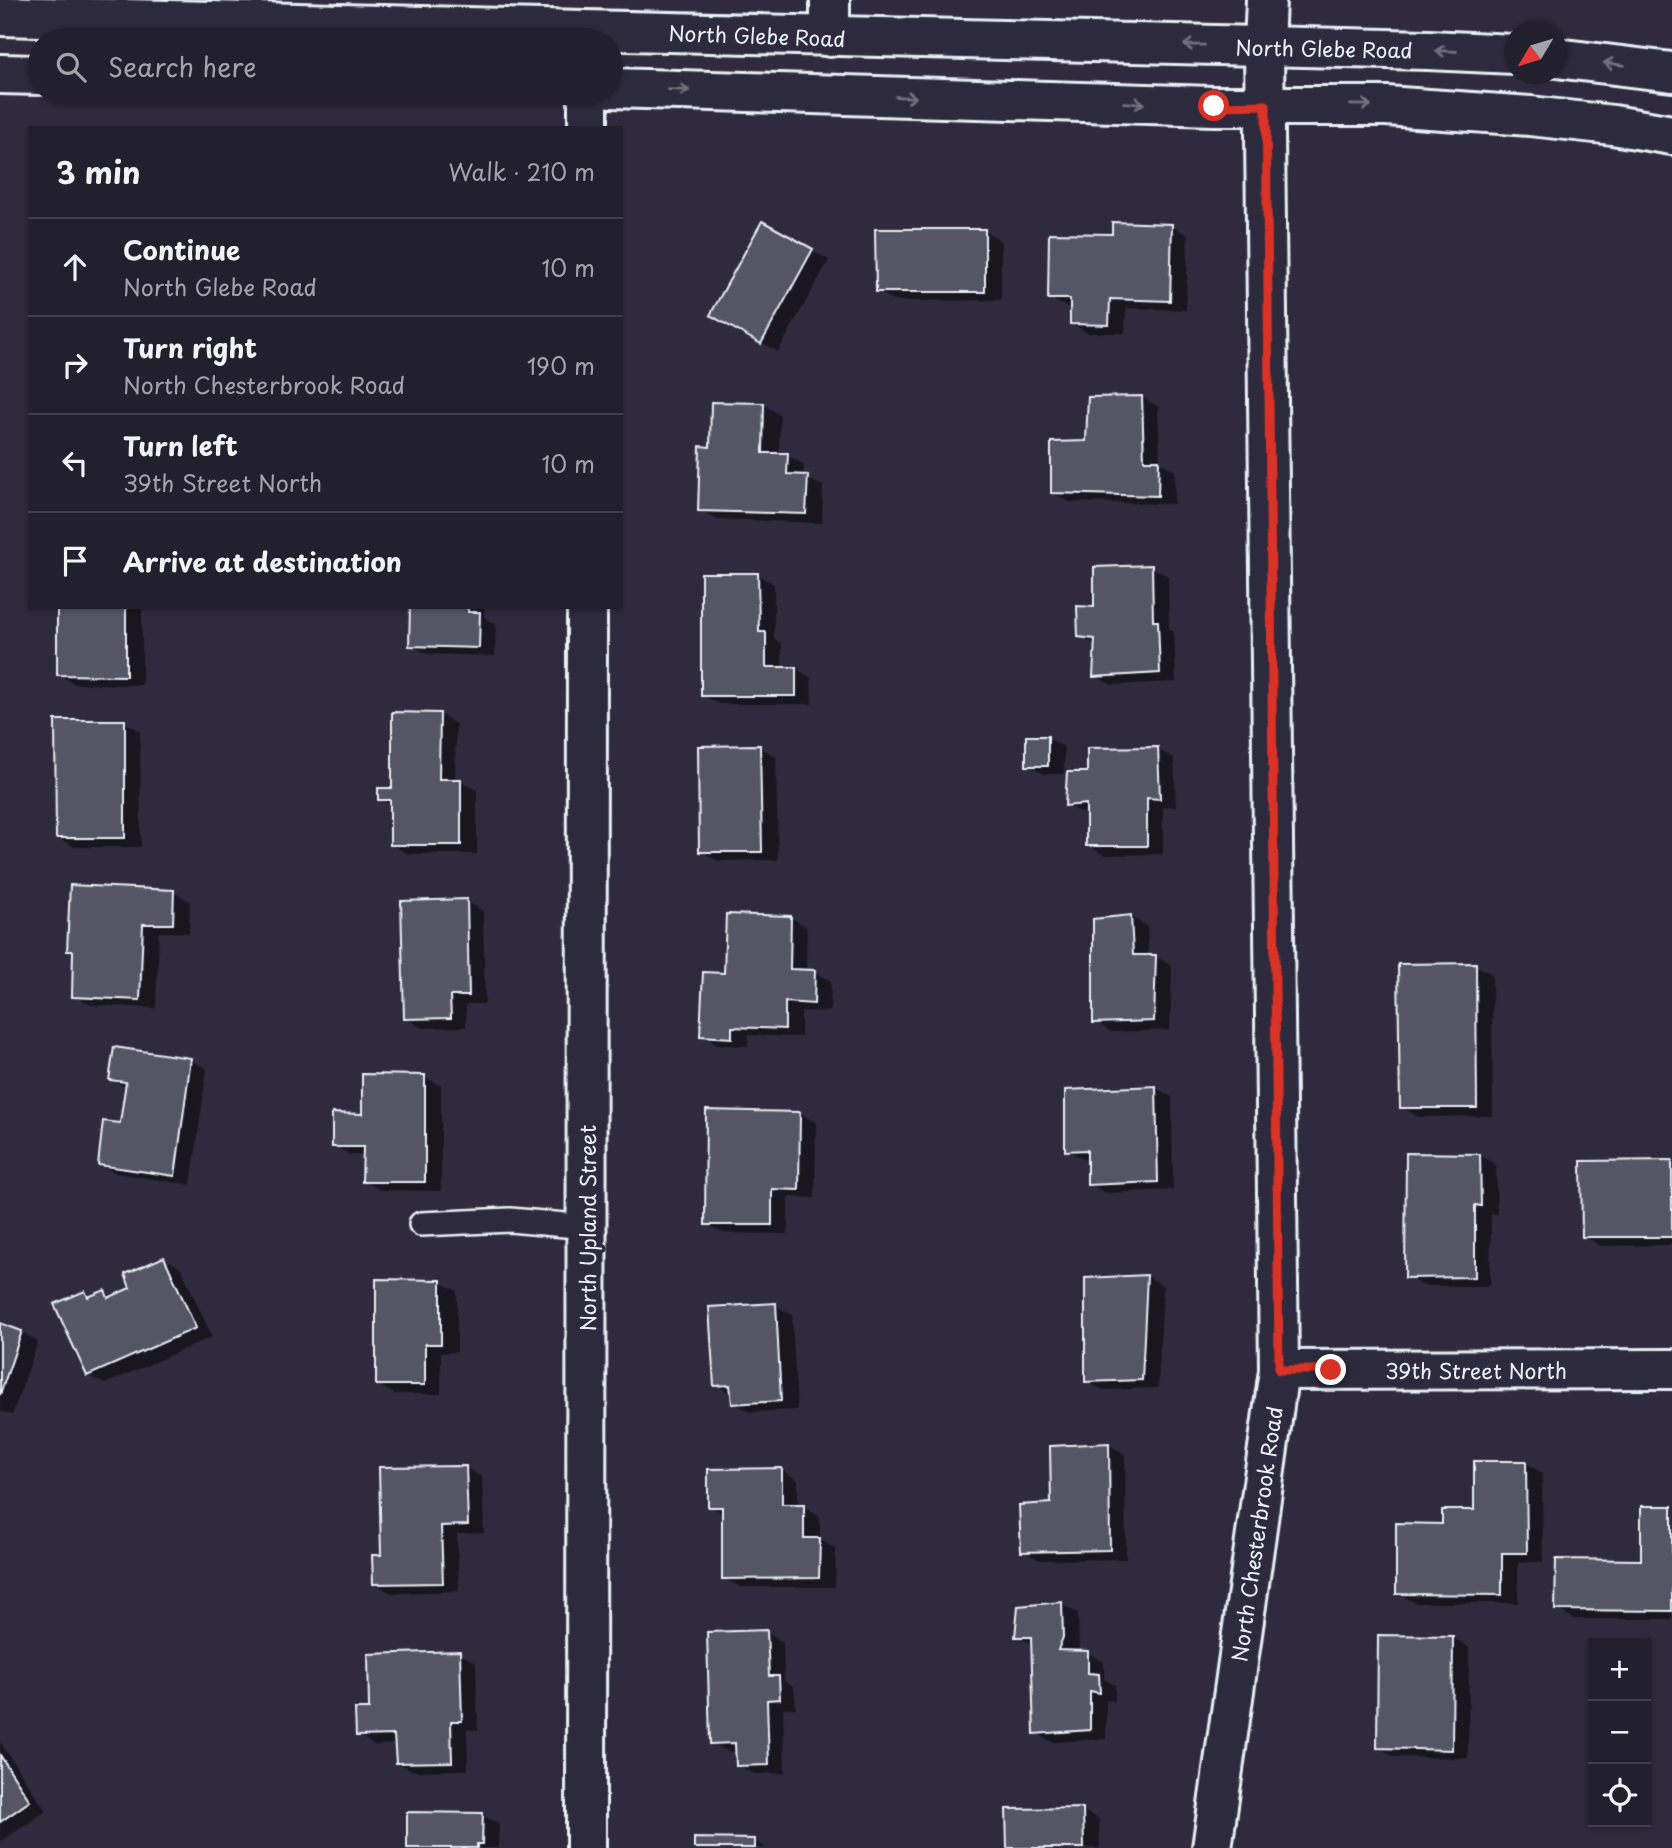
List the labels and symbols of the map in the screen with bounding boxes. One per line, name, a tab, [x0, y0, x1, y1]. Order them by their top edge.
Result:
street label: North Glebe Road	[668, 16, 846, 54]
north arrow	[1504, 21, 1567, 84]
street label: North Glebe Road	[1235, 30, 1413, 66]
one-way arrow	[1183, 39, 1206, 52]
one-way arrow	[1435, 44, 1458, 57]
one-way arrow	[1604, 57, 1626, 70]
one-way arrow	[667, 83, 690, 96]
one-way arrow	[895, 90, 918, 103]
route start	[1198, 90, 1229, 121]
one-way arrow	[1122, 97, 1145, 110]
one-way arrow	[1349, 99, 1372, 112]
street label: North Upland Street	[571, 1125, 603, 1331]
route end	[1315, 1354, 1346, 1385]
street label: 39th Street North	[1385, 1354, 1567, 1386]
street label: North Chesterbrook Road	[1222, 1404, 1290, 1664]

